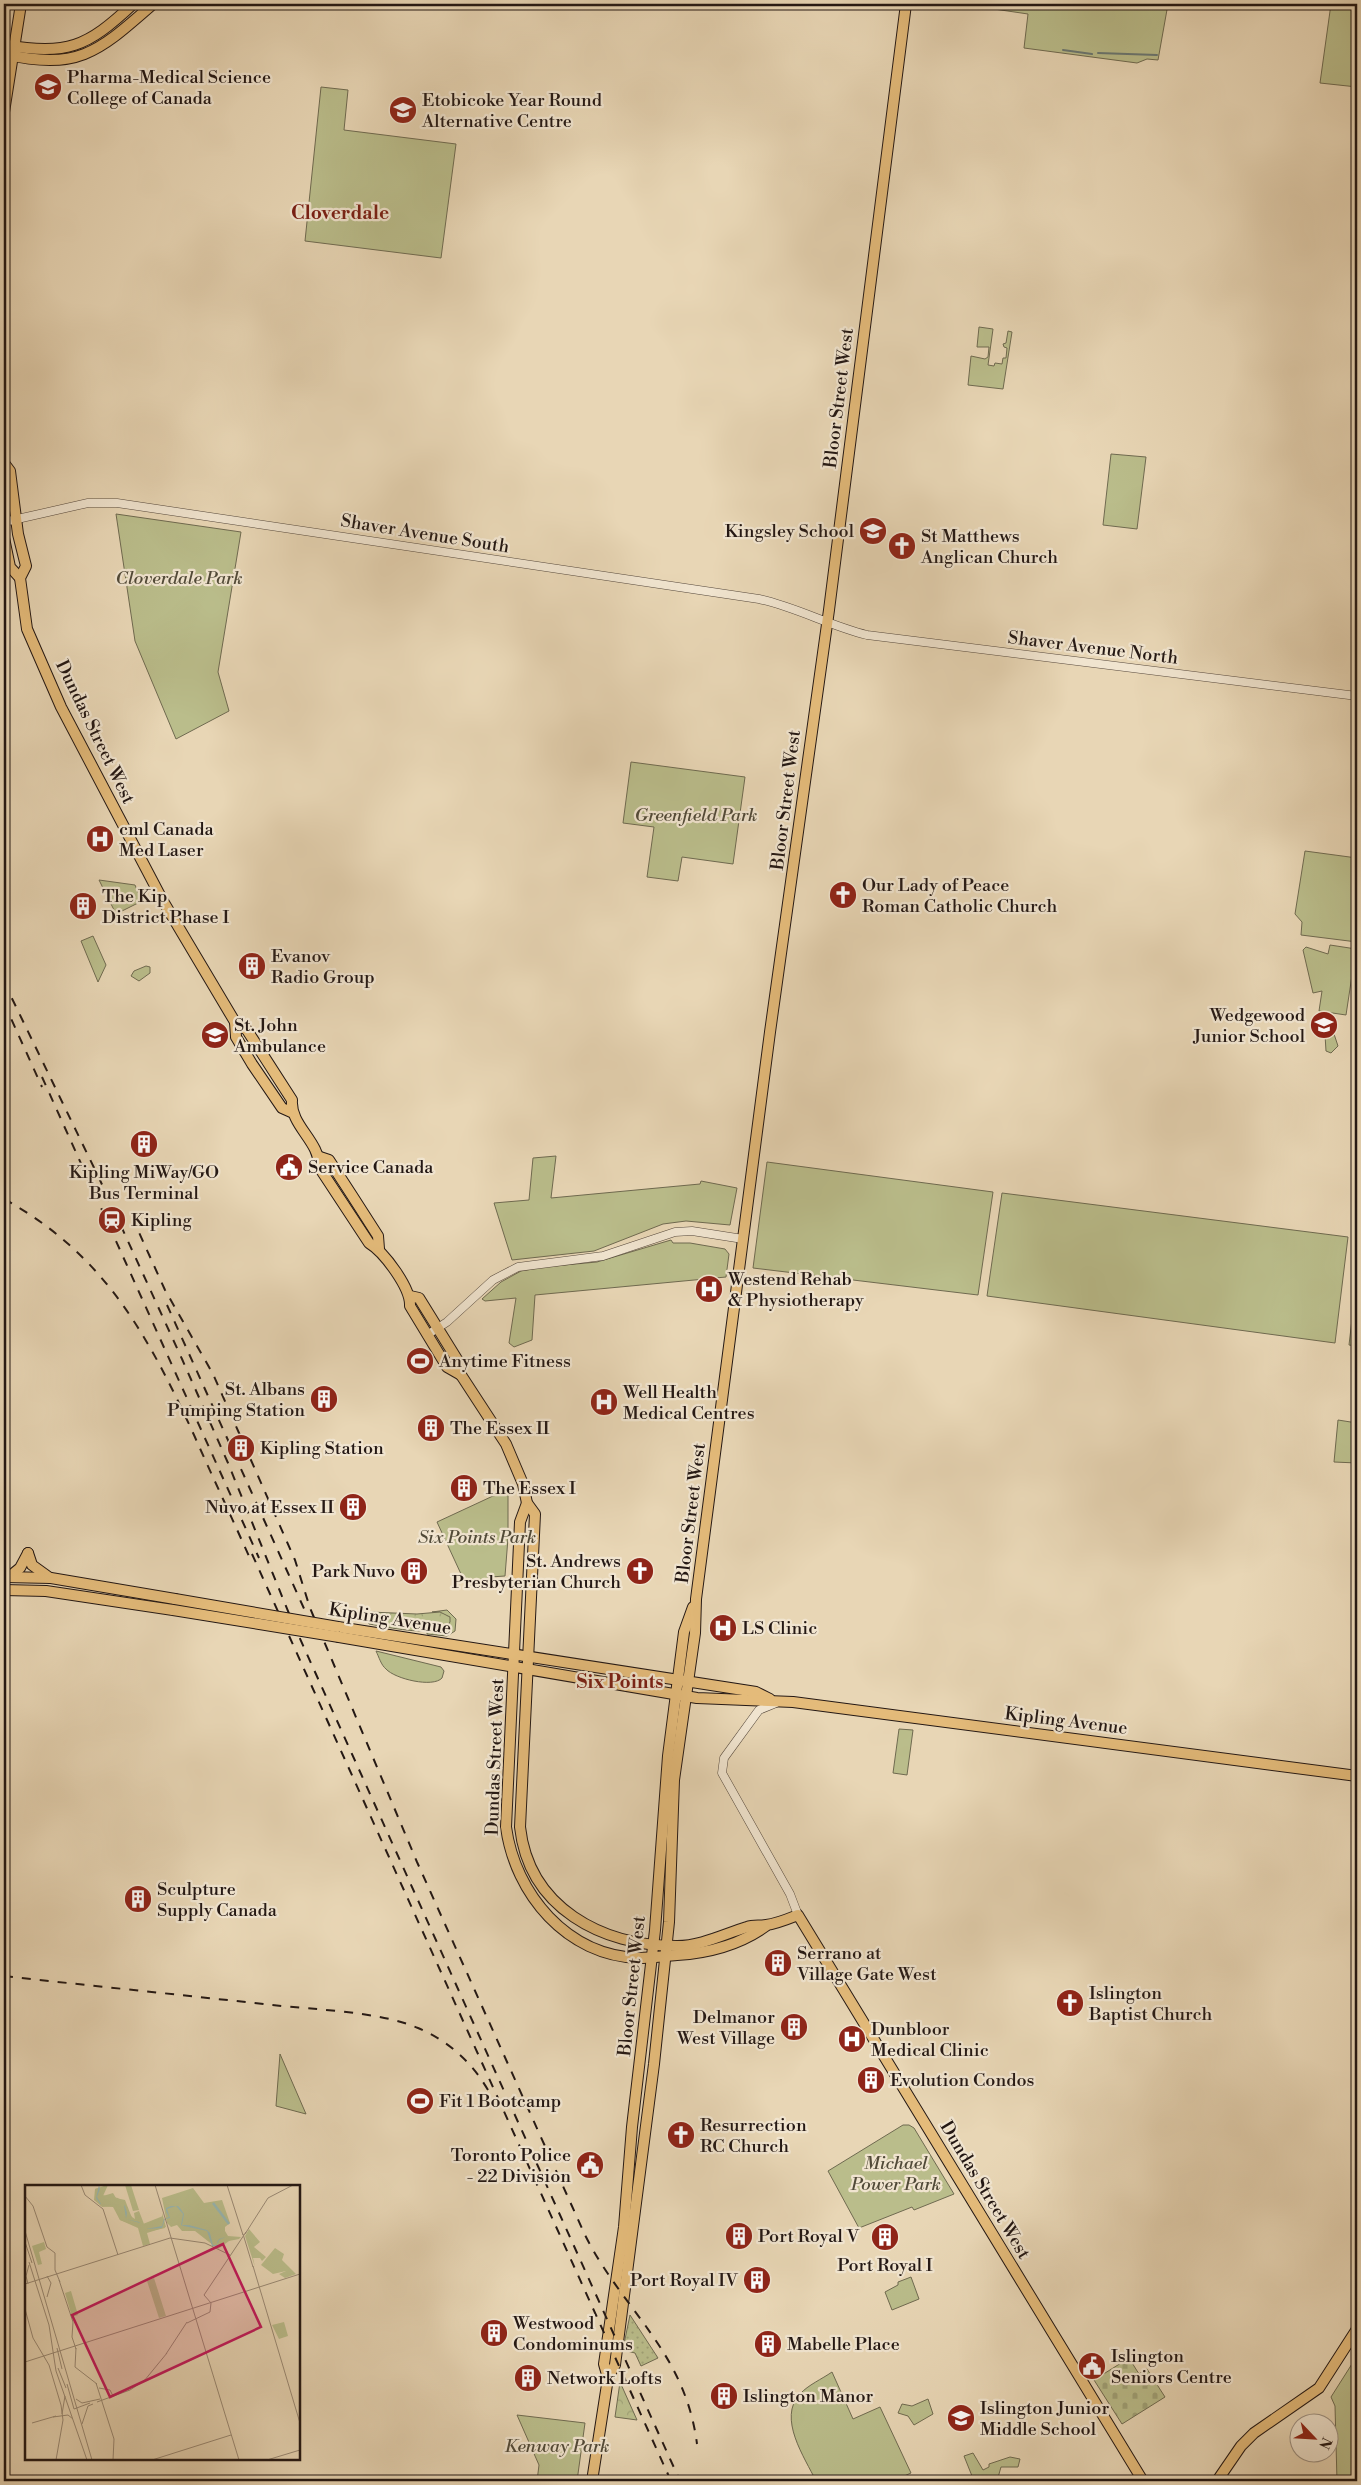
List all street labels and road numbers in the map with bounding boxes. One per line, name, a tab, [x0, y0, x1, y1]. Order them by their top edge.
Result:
street label: Bloor Street West	[819, 326, 859, 470]
street label: Shaver Avenue South	[339, 509, 511, 559]
street label: Shaver Avenue North	[1007, 626, 1180, 670]
street label: Dundas Street West	[50, 656, 140, 808]
street label: Bloor Street West	[766, 728, 806, 872]
street label: Bloor Street West	[671, 1441, 711, 1585]
street label: Kipling Avenue	[327, 1598, 453, 1640]
street label: Dundas Street West	[481, 1677, 509, 1836]
street label: Kipling Avenue	[1003, 1702, 1129, 1740]
street label: Bloor Street West	[613, 1914, 651, 2058]
street label: Dundas Street West	[935, 2117, 1036, 2264]

